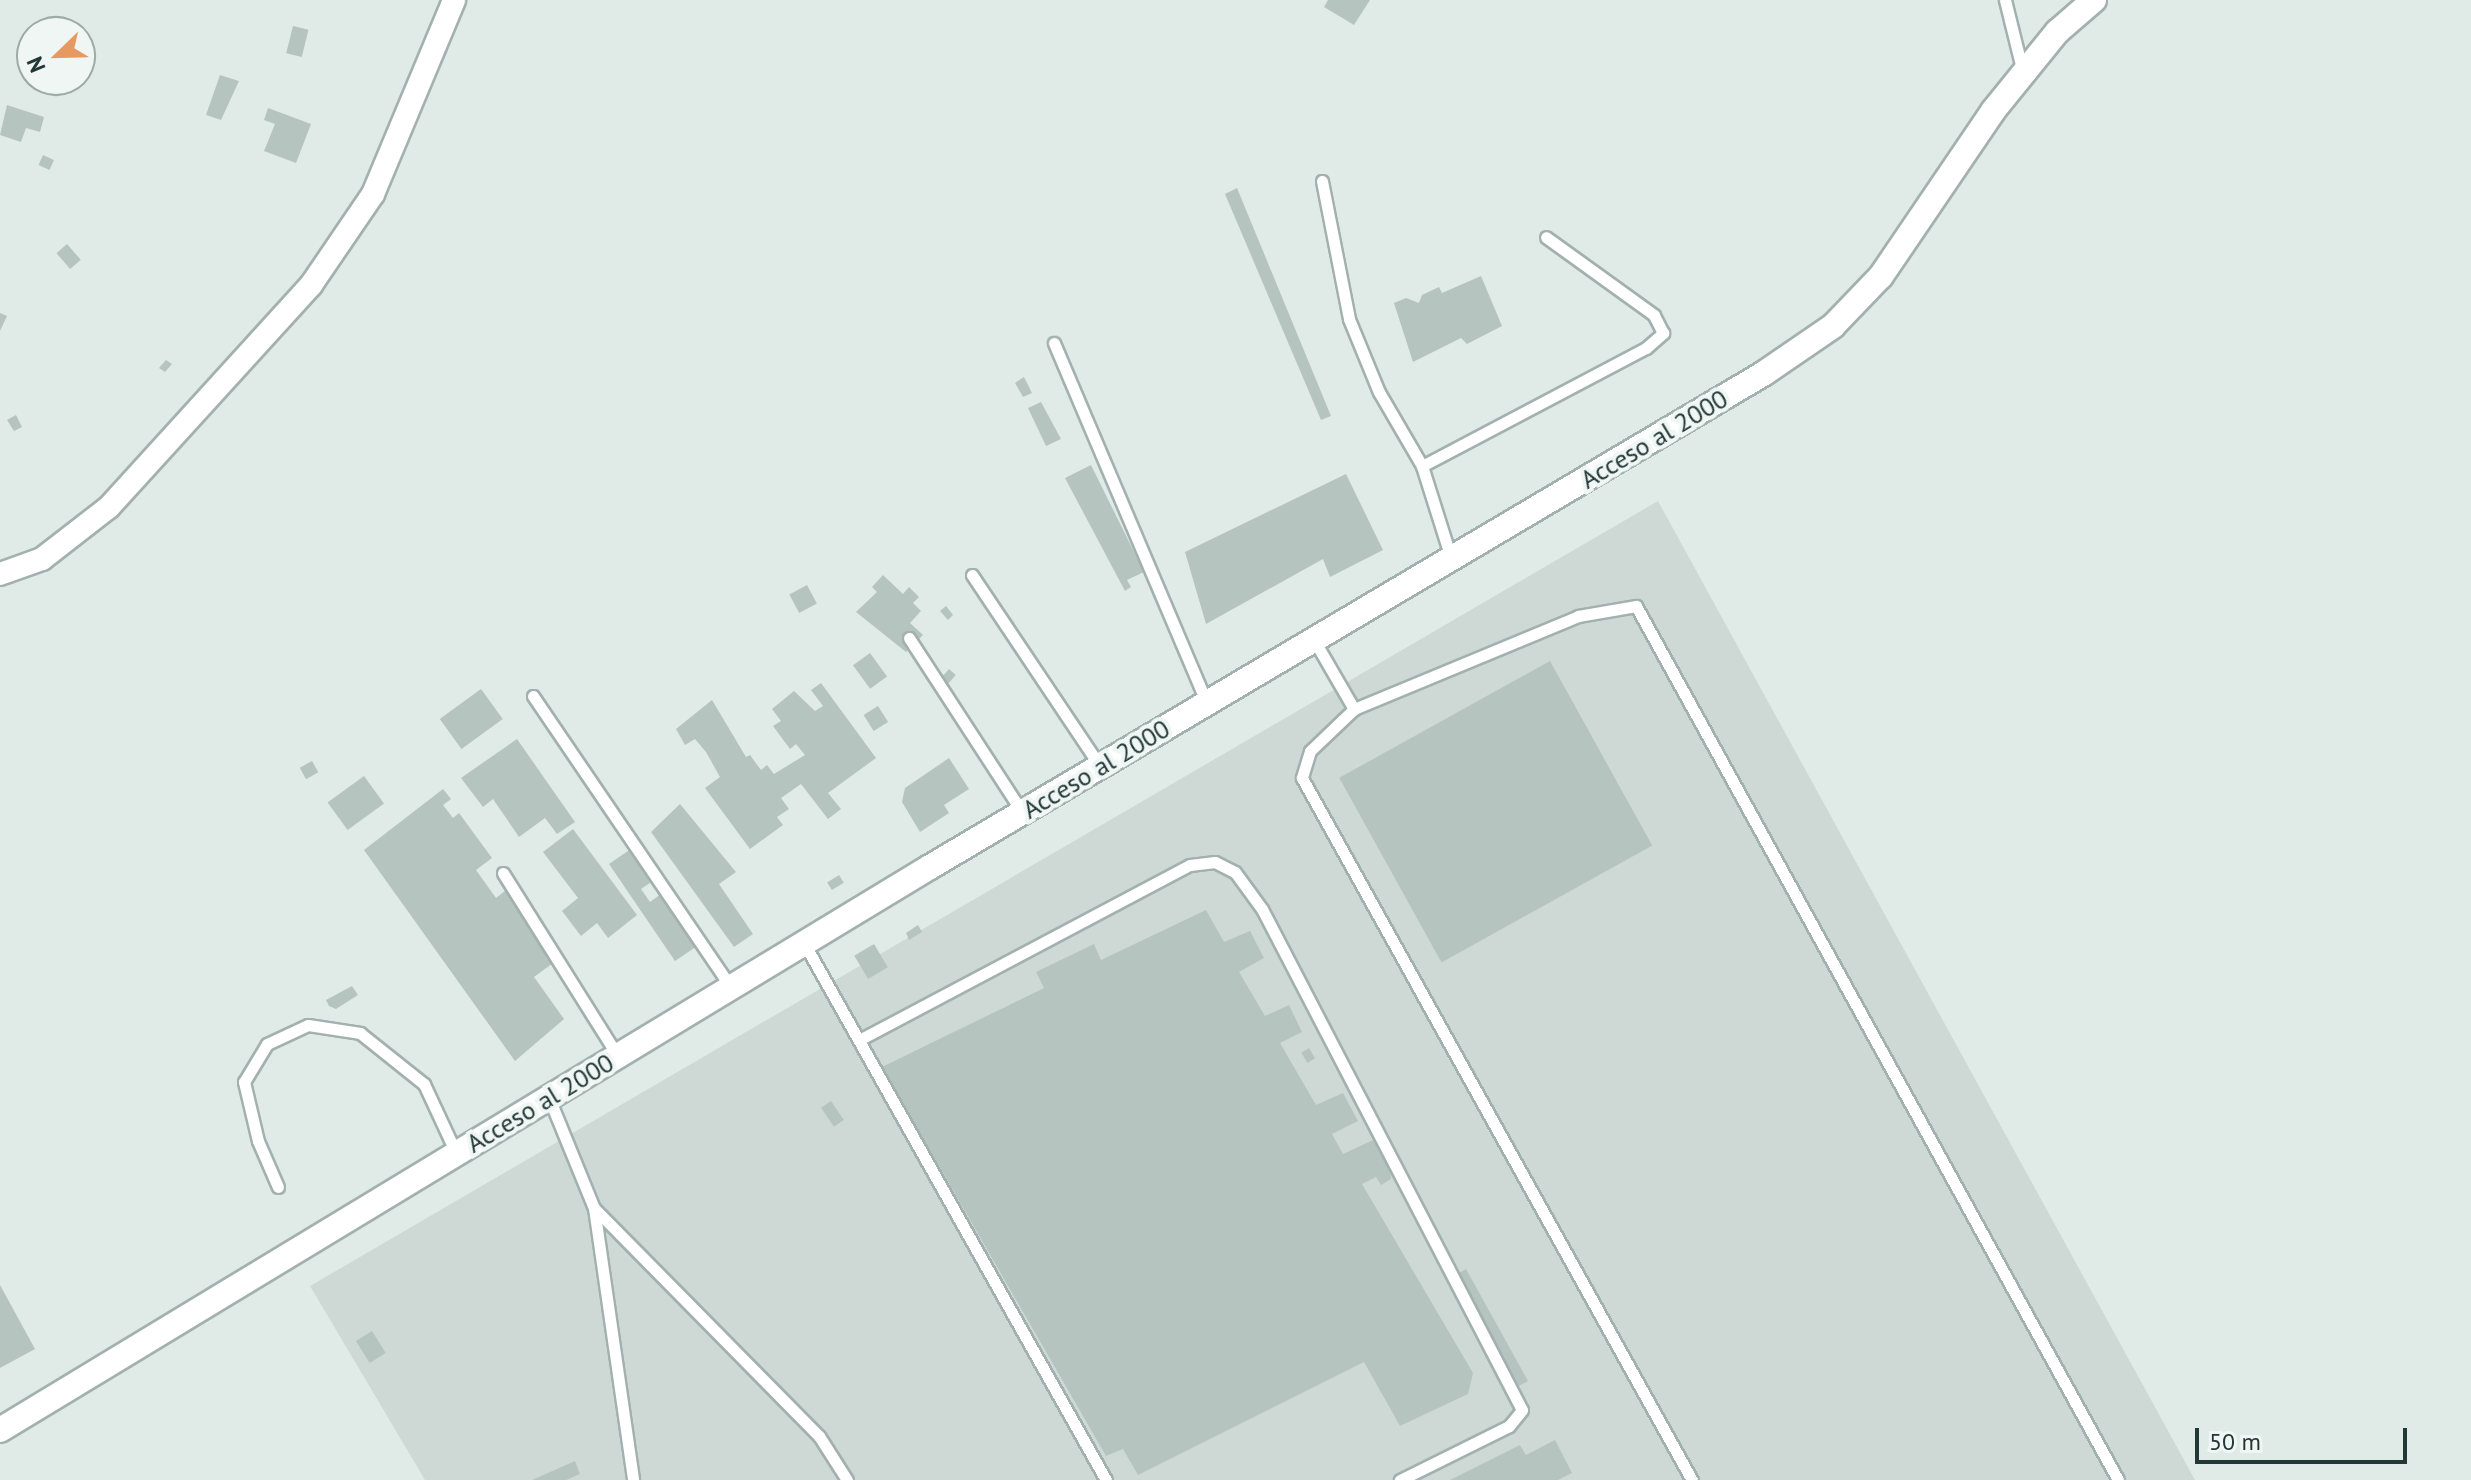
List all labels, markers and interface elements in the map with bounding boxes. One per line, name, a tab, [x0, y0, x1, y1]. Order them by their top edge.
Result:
north arrow	[16, 16, 96, 96]
text: N	[20, 52, 51, 77]
street label: Acceso al 2000	[1575, 383, 1733, 495]
street label: Acceso al 2000	[1017, 713, 1175, 825]
street label: Acceso al 2000	[461, 1047, 619, 1159]
scale bar	[2199, 1412, 2411, 1462]
text: 50 m	[2209, 1426, 2261, 1457]

